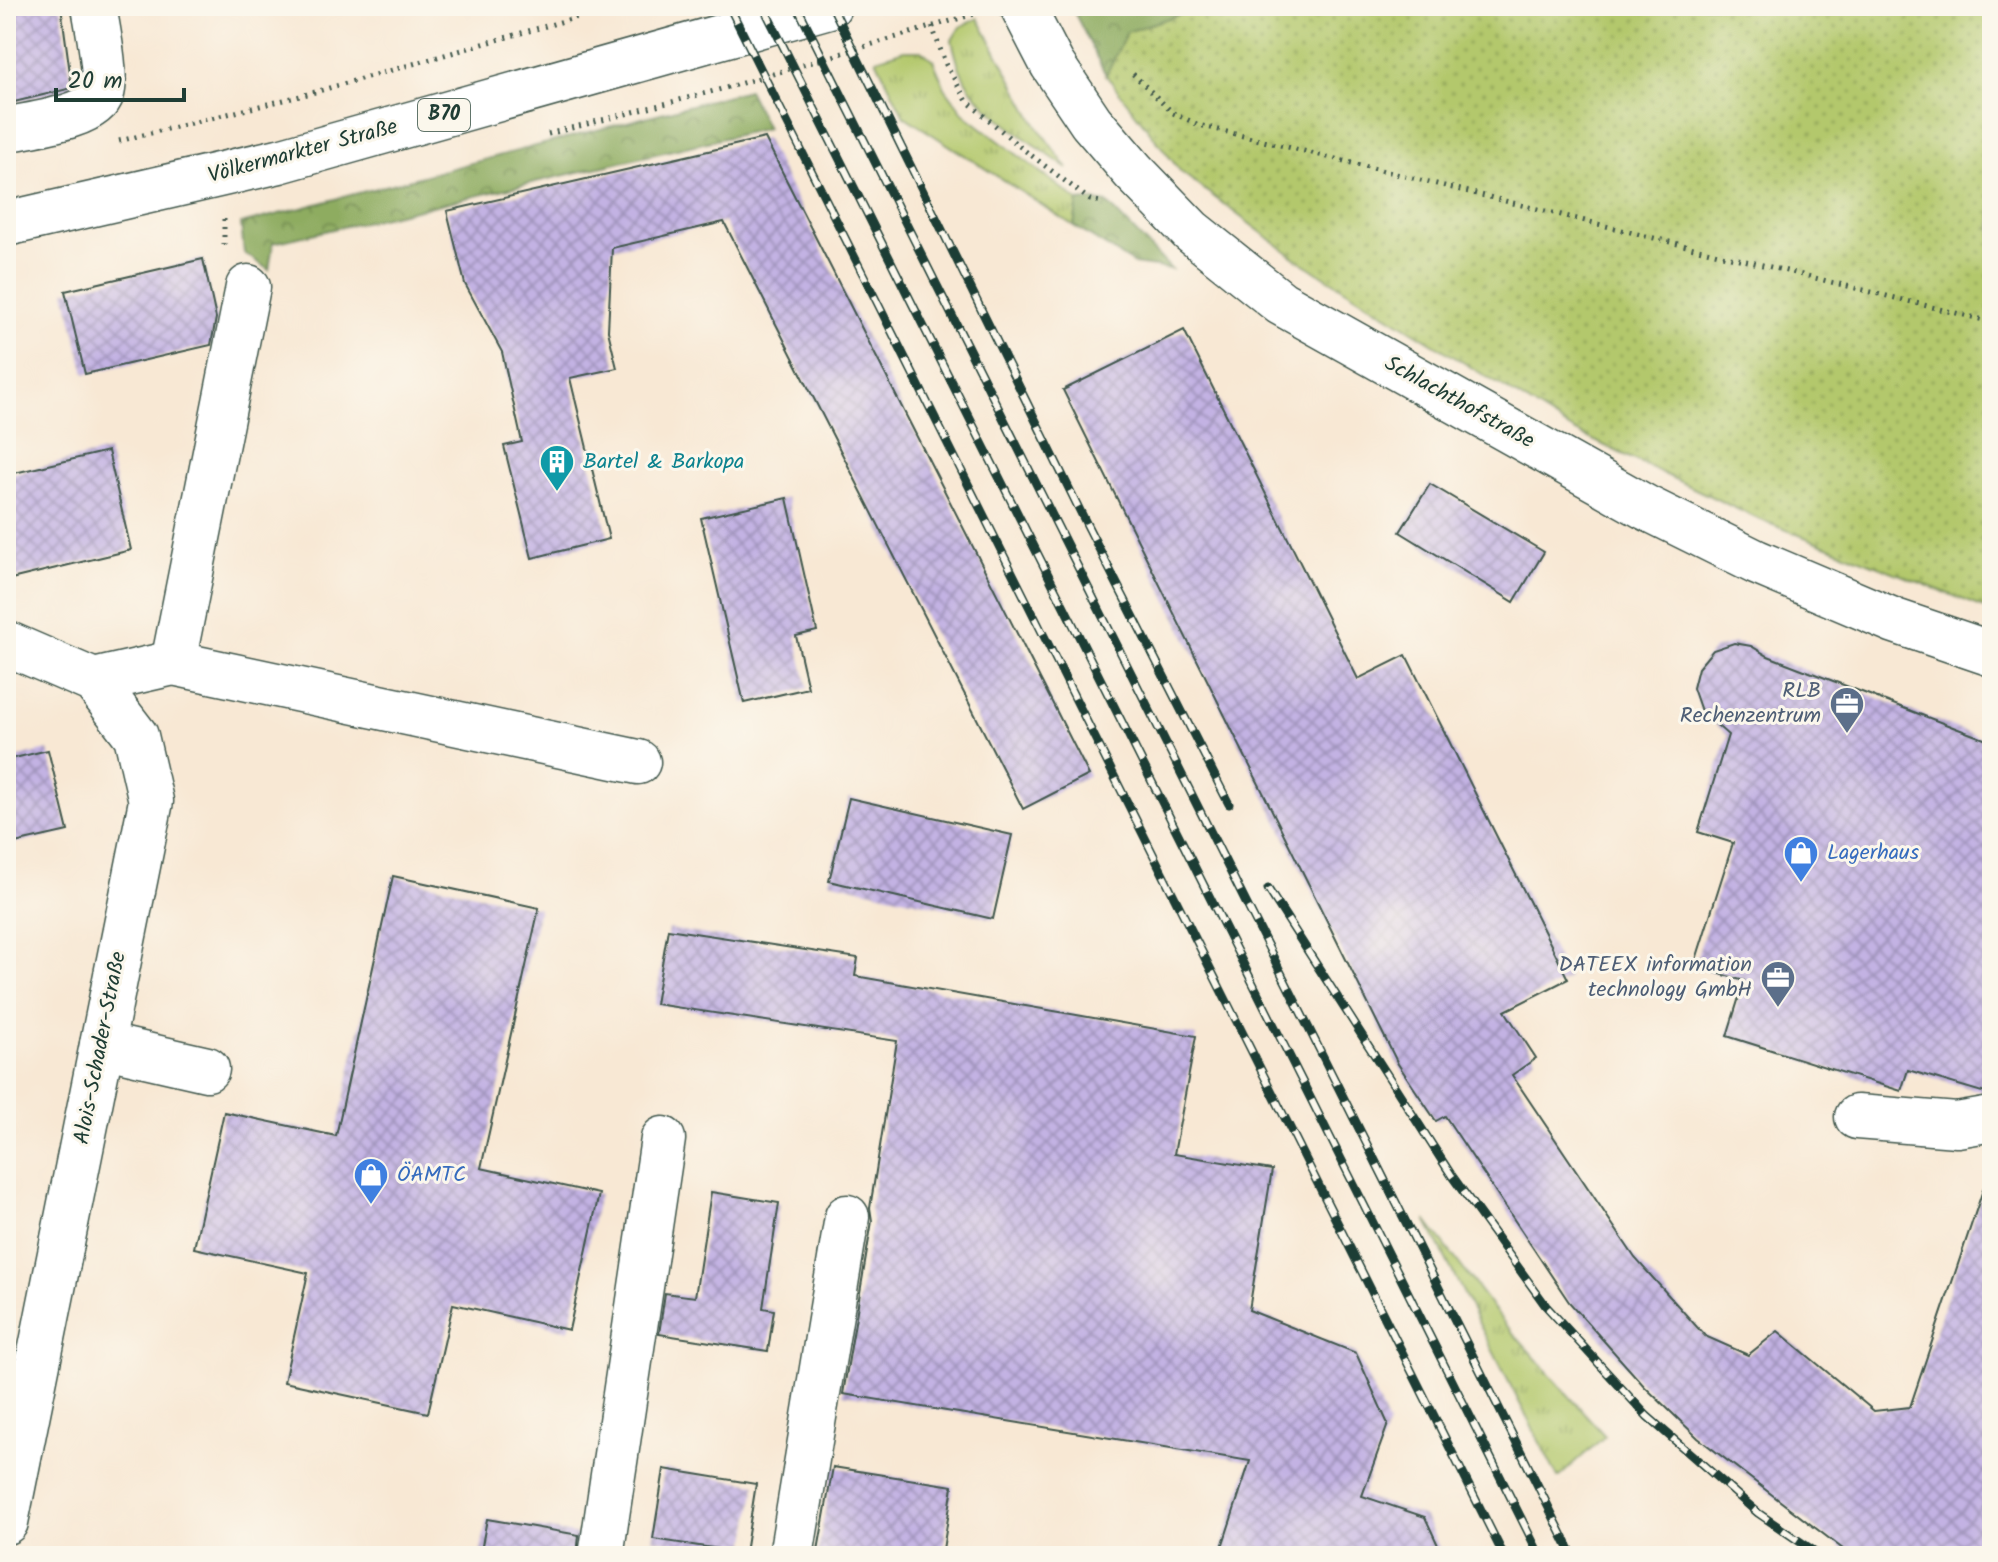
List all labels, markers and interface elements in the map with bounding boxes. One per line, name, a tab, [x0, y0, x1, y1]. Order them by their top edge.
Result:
scale bar	[56, 52, 184, 102]
text: 20 m	[68, 62, 123, 101]
road number: B70	[418, 99, 470, 131]
street label: Völkermarkter Straße	[204, 110, 402, 194]
street label: Schlachthofstraße	[1377, 347, 1541, 459]
building icon: Bartel & Barkopa	[538, 443, 576, 493]
place label: Bartel & Barkopa	[583, 445, 744, 480]
place label: RLB Rechenzentrum	[1680, 674, 1821, 734]
office icon: RLB Rechenzentrum	[1828, 685, 1866, 735]
shop icon: Lagerhaus	[1782, 834, 1820, 884]
place label: Lagerhaus	[1827, 836, 1920, 871]
street label: Alois-Schader-Straße	[65, 948, 137, 1147]
place label: DATEEX information technology GmbH	[1559, 948, 1752, 1008]
office icon: DATEEX information technology GmbH	[1759, 959, 1797, 1009]
shop icon: ÖAMTC	[352, 1156, 390, 1206]
place label: ÖAMTC	[397, 1158, 466, 1193]

